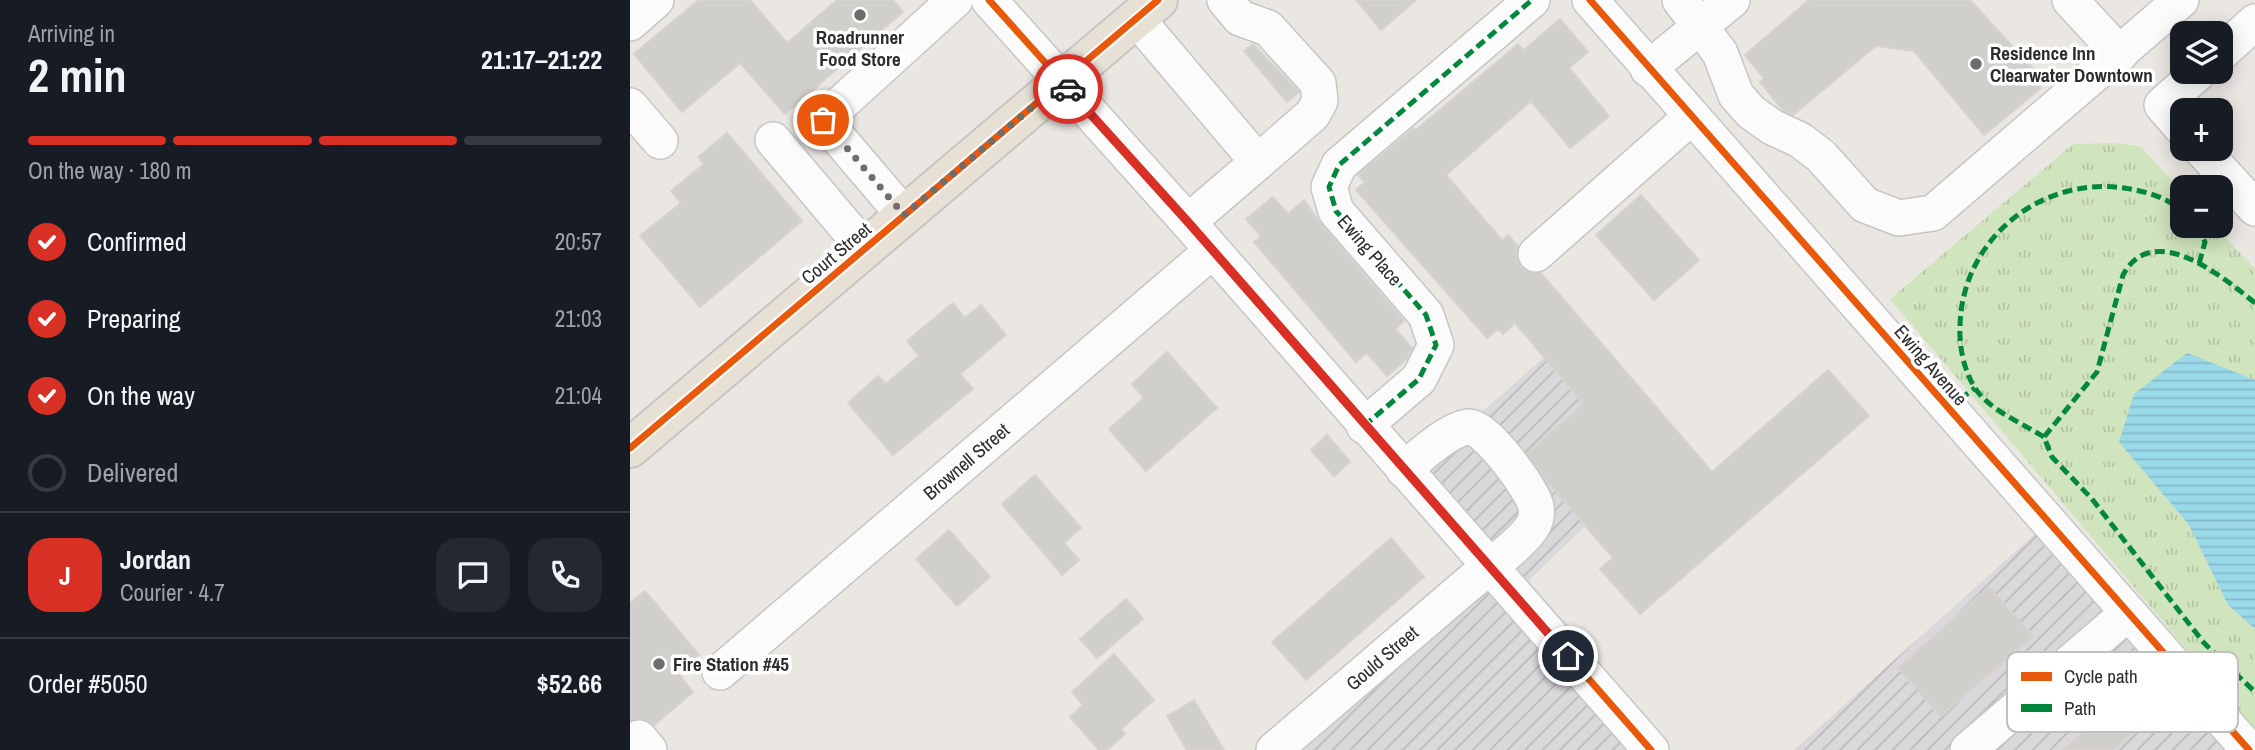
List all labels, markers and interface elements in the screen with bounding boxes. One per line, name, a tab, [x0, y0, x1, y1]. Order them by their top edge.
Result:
marker: Roadrunner Food Store	[852, 7, 868, 23]
text: Arriving in	[28, 18, 115, 49]
map controls	[2170, 21, 2233, 238]
button: layers	[2170, 21, 2233, 84]
place label: Roadrunner Food Store	[816, 24, 904, 72]
place label: Residence Inn Clearwater Downtown	[1990, 40, 2153, 88]
text: 21:17–21:22	[481, 42, 602, 77]
text: 2 min	[28, 44, 127, 106]
courier	[1033, 54, 1103, 124]
marker: Residence Inn Clearwater Downtown	[1968, 56, 1984, 72]
icon: car	[1049, 70, 1087, 108]
pin	[793, 90, 853, 150]
button: +	[2170, 98, 2233, 161]
icon: bag	[804, 101, 842, 139]
text: On the way · 180 m	[28, 155, 192, 186]
button: −	[2170, 175, 2233, 238]
street label: Ewing Place	[1332, 209, 1408, 291]
street label: Court Street	[795, 216, 877, 290]
icon: check	[28, 223, 66, 261]
text: Confirmed	[87, 224, 187, 259]
text: 20:57	[555, 226, 602, 257]
icon: check	[28, 300, 66, 338]
text: Preparing	[87, 301, 181, 336]
text: 21:03	[555, 303, 602, 334]
street label: Ewing Avenue	[1889, 319, 1973, 411]
icon: check	[28, 377, 66, 415]
text: On the way	[87, 378, 195, 413]
text: 21:04	[555, 380, 602, 411]
street label: Brownell Street	[918, 417, 1015, 506]
text: Delivered	[87, 455, 178, 490]
button: chat	[436, 538, 510, 612]
button: phone	[528, 538, 602, 612]
text: Jordan	[120, 542, 191, 577]
text: J	[59, 558, 71, 593]
text: Courier · 4.7	[120, 577, 225, 608]
street label: Gould Street	[1340, 619, 1424, 696]
pin	[1538, 626, 1598, 686]
icon: home	[1549, 637, 1587, 675]
place label: Fire Station #45	[673, 651, 789, 677]
legend	[2007, 652, 2238, 732]
marker: Fire Station #45	[651, 656, 667, 672]
text: Cycle path	[2064, 663, 2138, 689]
text: Order #5050	[28, 666, 148, 701]
text: $52.66	[537, 666, 602, 701]
text: Path	[2064, 695, 2096, 721]

